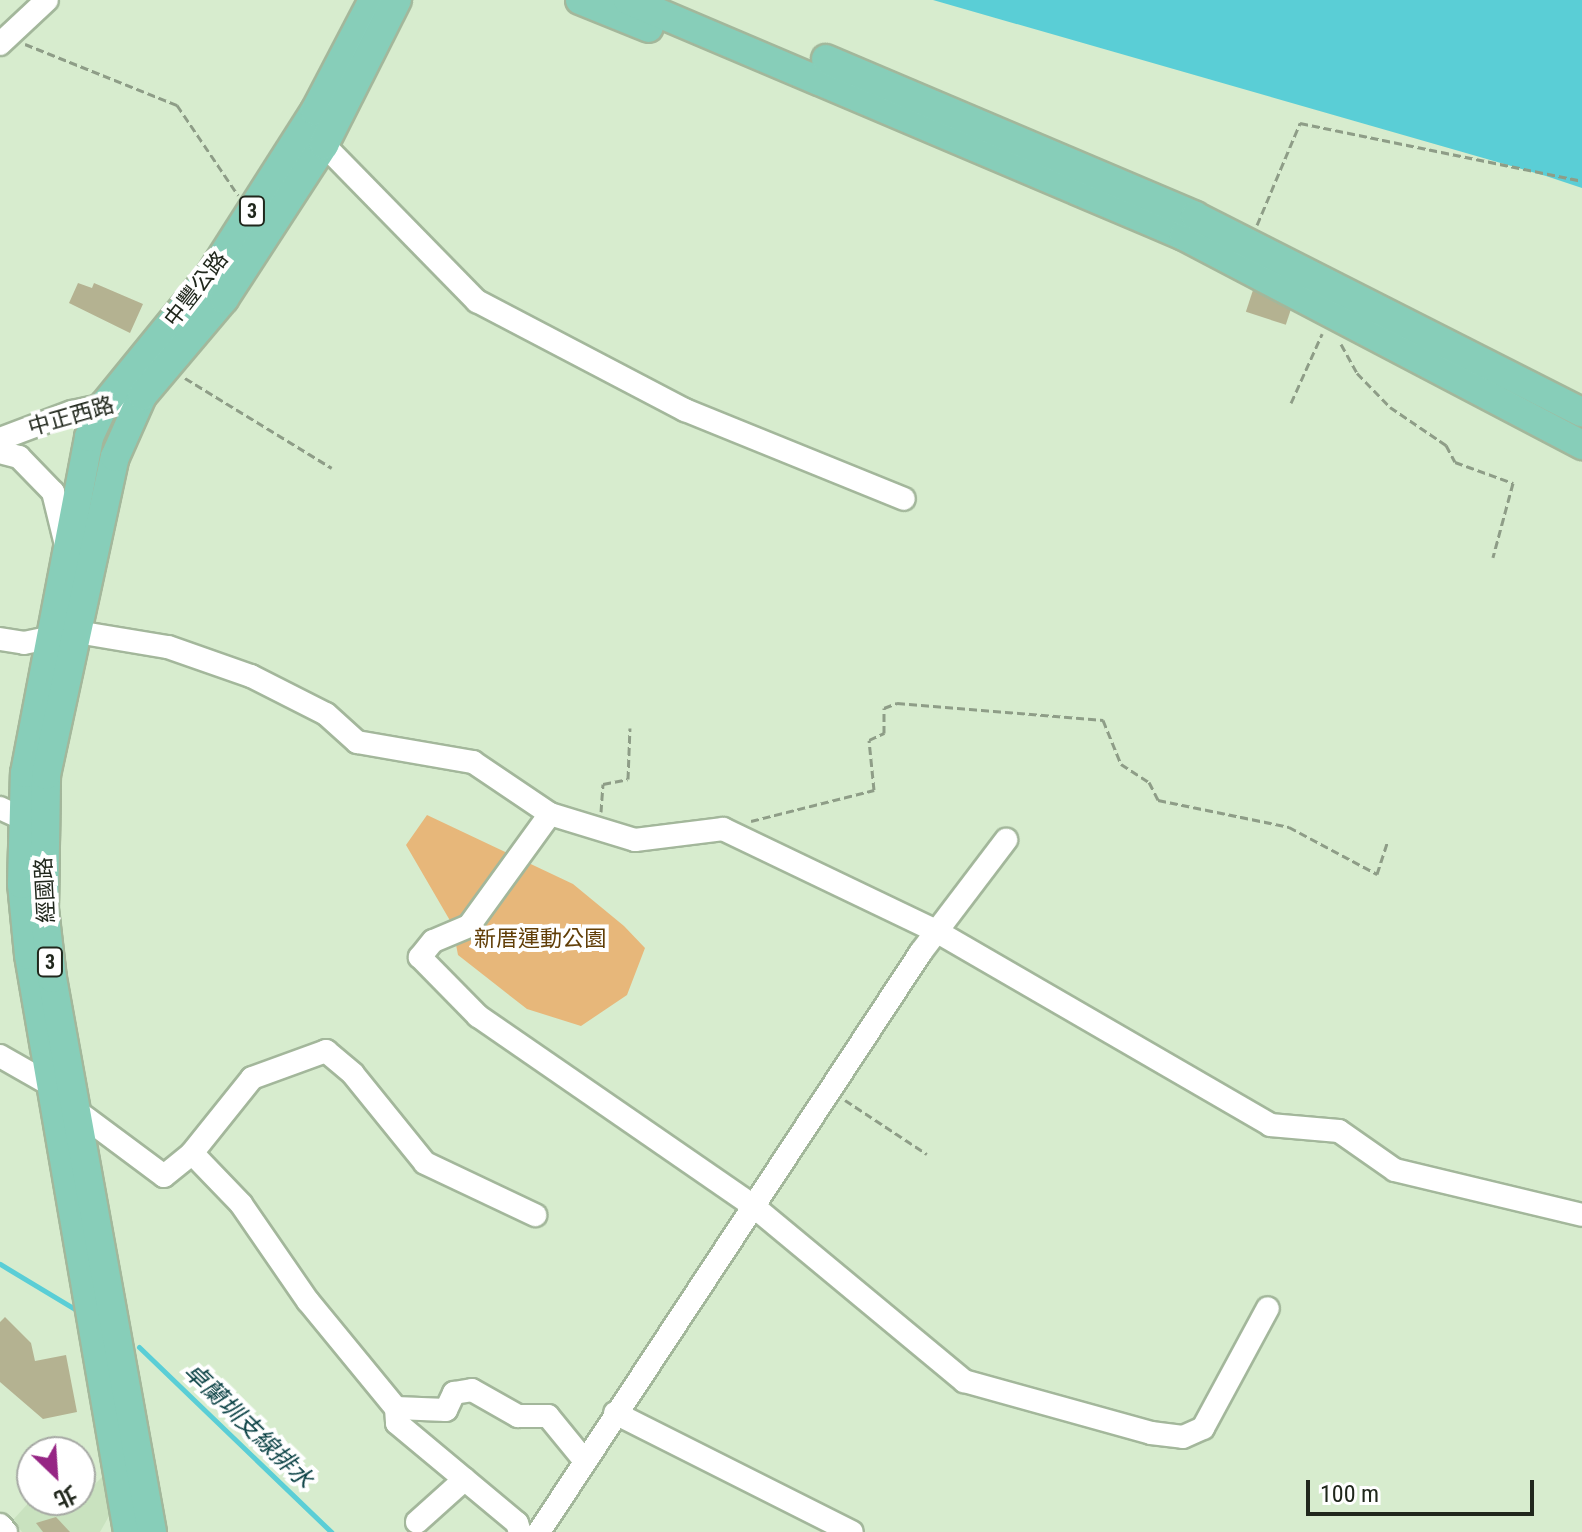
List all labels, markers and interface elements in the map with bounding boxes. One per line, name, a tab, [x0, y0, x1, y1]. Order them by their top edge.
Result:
road number: 3	[238, 195, 266, 227]
street label: 中豐公路	[159, 246, 233, 332]
street label: 中正西路	[25, 391, 117, 441]
street label: 經國路	[30, 856, 60, 924]
park label: 新厝運動公園	[474, 926, 606, 952]
road number: 3	[36, 946, 64, 978]
water label: 卓蘭圳支線排水	[178, 1357, 318, 1495]
north arrow	[16, 1436, 96, 1516]
scale bar	[1310, 1464, 1538, 1514]
text: 北	[50, 1480, 81, 1512]
text: 100 m	[1320, 1480, 1379, 1508]

